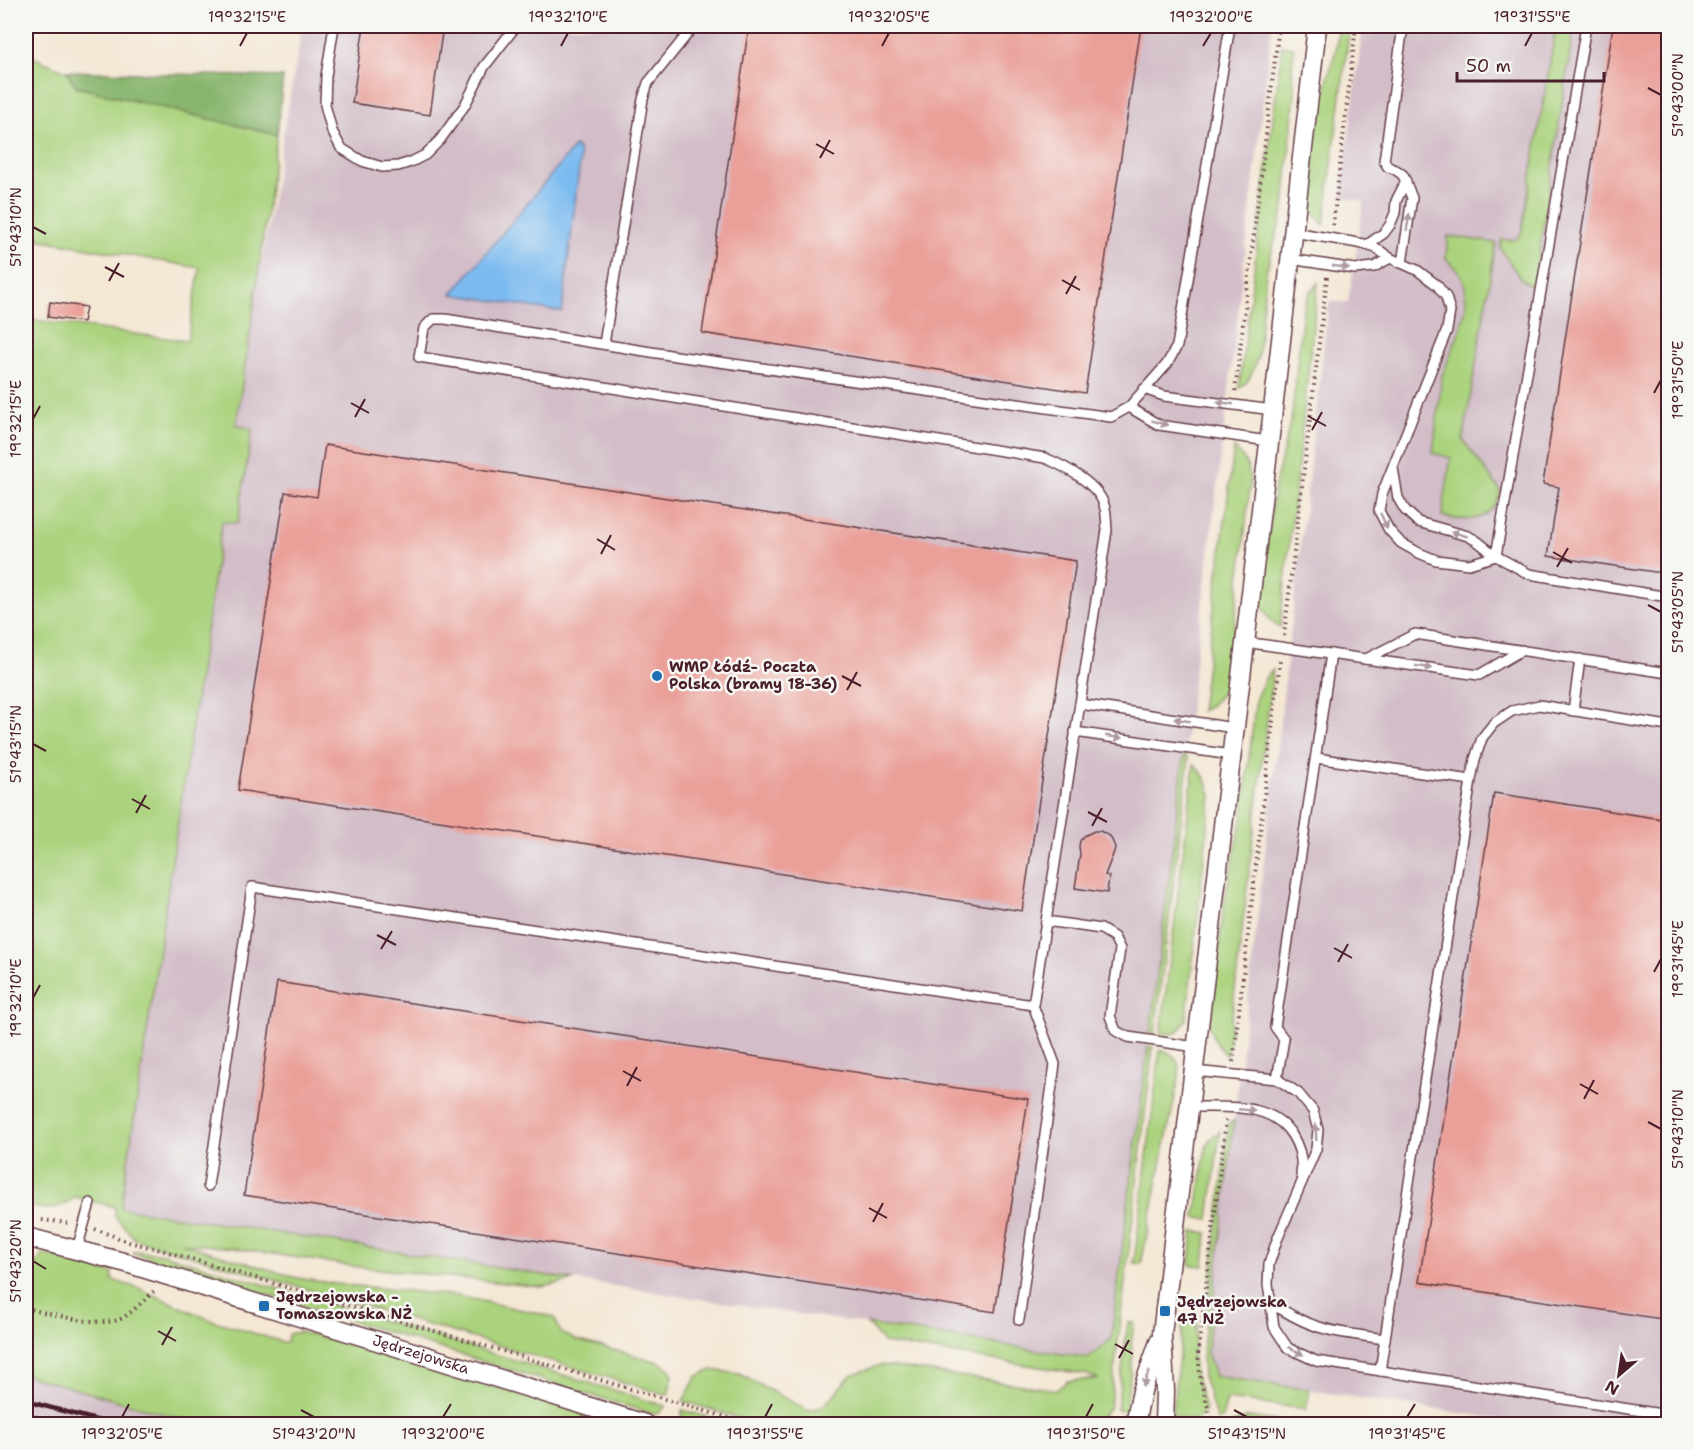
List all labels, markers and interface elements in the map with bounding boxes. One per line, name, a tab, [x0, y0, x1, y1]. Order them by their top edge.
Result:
text: 19°32'15"E	[208, 7, 286, 27]
text: 19°32'10"E	[528, 7, 608, 27]
text: 19°32'05"E	[848, 7, 930, 27]
text: 19°32'00"E	[1169, 7, 1253, 27]
text: 19°31'55"E	[1493, 7, 1571, 27]
scale bar	[1457, 45, 1604, 83]
text: 51°43'00"N	[1668, 53, 1688, 137]
text: 50 m	[1466, 54, 1511, 78]
text: 51°43'10"N	[6, 187, 26, 267]
one-way arrow	[1404, 212, 1413, 231]
one-way arrow	[1332, 263, 1351, 272]
text: 19°31'50"E	[1668, 341, 1688, 419]
text: 19°32'15"E	[6, 380, 26, 458]
one-way arrow	[1216, 399, 1235, 408]
one-way arrow	[1151, 419, 1169, 429]
one-way arrow	[1379, 512, 1389, 529]
one-way arrow	[1450, 529, 1468, 538]
text: 51°43'05"N	[1668, 571, 1688, 653]
place label: WMP Łódź- Poczta Polska (bramy 18-36)	[669, 657, 837, 694]
one-way arrow	[1415, 663, 1434, 672]
marker: WMP Łódź- Poczta Polska (bramy 18-36)	[650, 669, 664, 683]
text: 51°43'15"N	[6, 705, 26, 783]
one-way arrow	[1172, 716, 1191, 725]
one-way arrow	[1105, 733, 1124, 742]
text: 19°31'45"E	[1668, 920, 1688, 998]
text: 19°32'10"E	[6, 958, 26, 1038]
text: 51°43'10"N	[1668, 1089, 1688, 1169]
one-way arrow	[1238, 1105, 1257, 1115]
one-way arrow	[1312, 1122, 1321, 1141]
text: 51°43'20"N	[6, 1219, 26, 1303]
place label: Jędrzejowska - Tomaszowska NŻ	[276, 1287, 412, 1324]
place label: Jędrzejowska 47 NŻ	[1177, 1292, 1288, 1329]
marker: Jędrzejowska - Tomaszowska NŻ	[257, 1299, 271, 1313]
marker: Jędrzejowska 47 NŻ	[1158, 1304, 1172, 1318]
street label: Jędrzejowska	[370, 1330, 472, 1379]
north arrow	[1589, 1345, 1649, 1405]
one-way arrow	[1288, 1346, 1305, 1356]
one-way arrow	[1140, 1370, 1150, 1388]
text: N	[1601, 1375, 1623, 1400]
text: 19°32'05"E	[81, 1424, 163, 1444]
text: 51°43'20"N	[272, 1424, 356, 1444]
text: 19°32'00"E	[401, 1424, 485, 1444]
text: 19°31'55"E	[726, 1424, 804, 1444]
text: 19°31'50"E	[1047, 1424, 1125, 1444]
text: 51°43'15"N	[1208, 1424, 1286, 1444]
text: 19°31'45"E	[1368, 1424, 1446, 1444]

